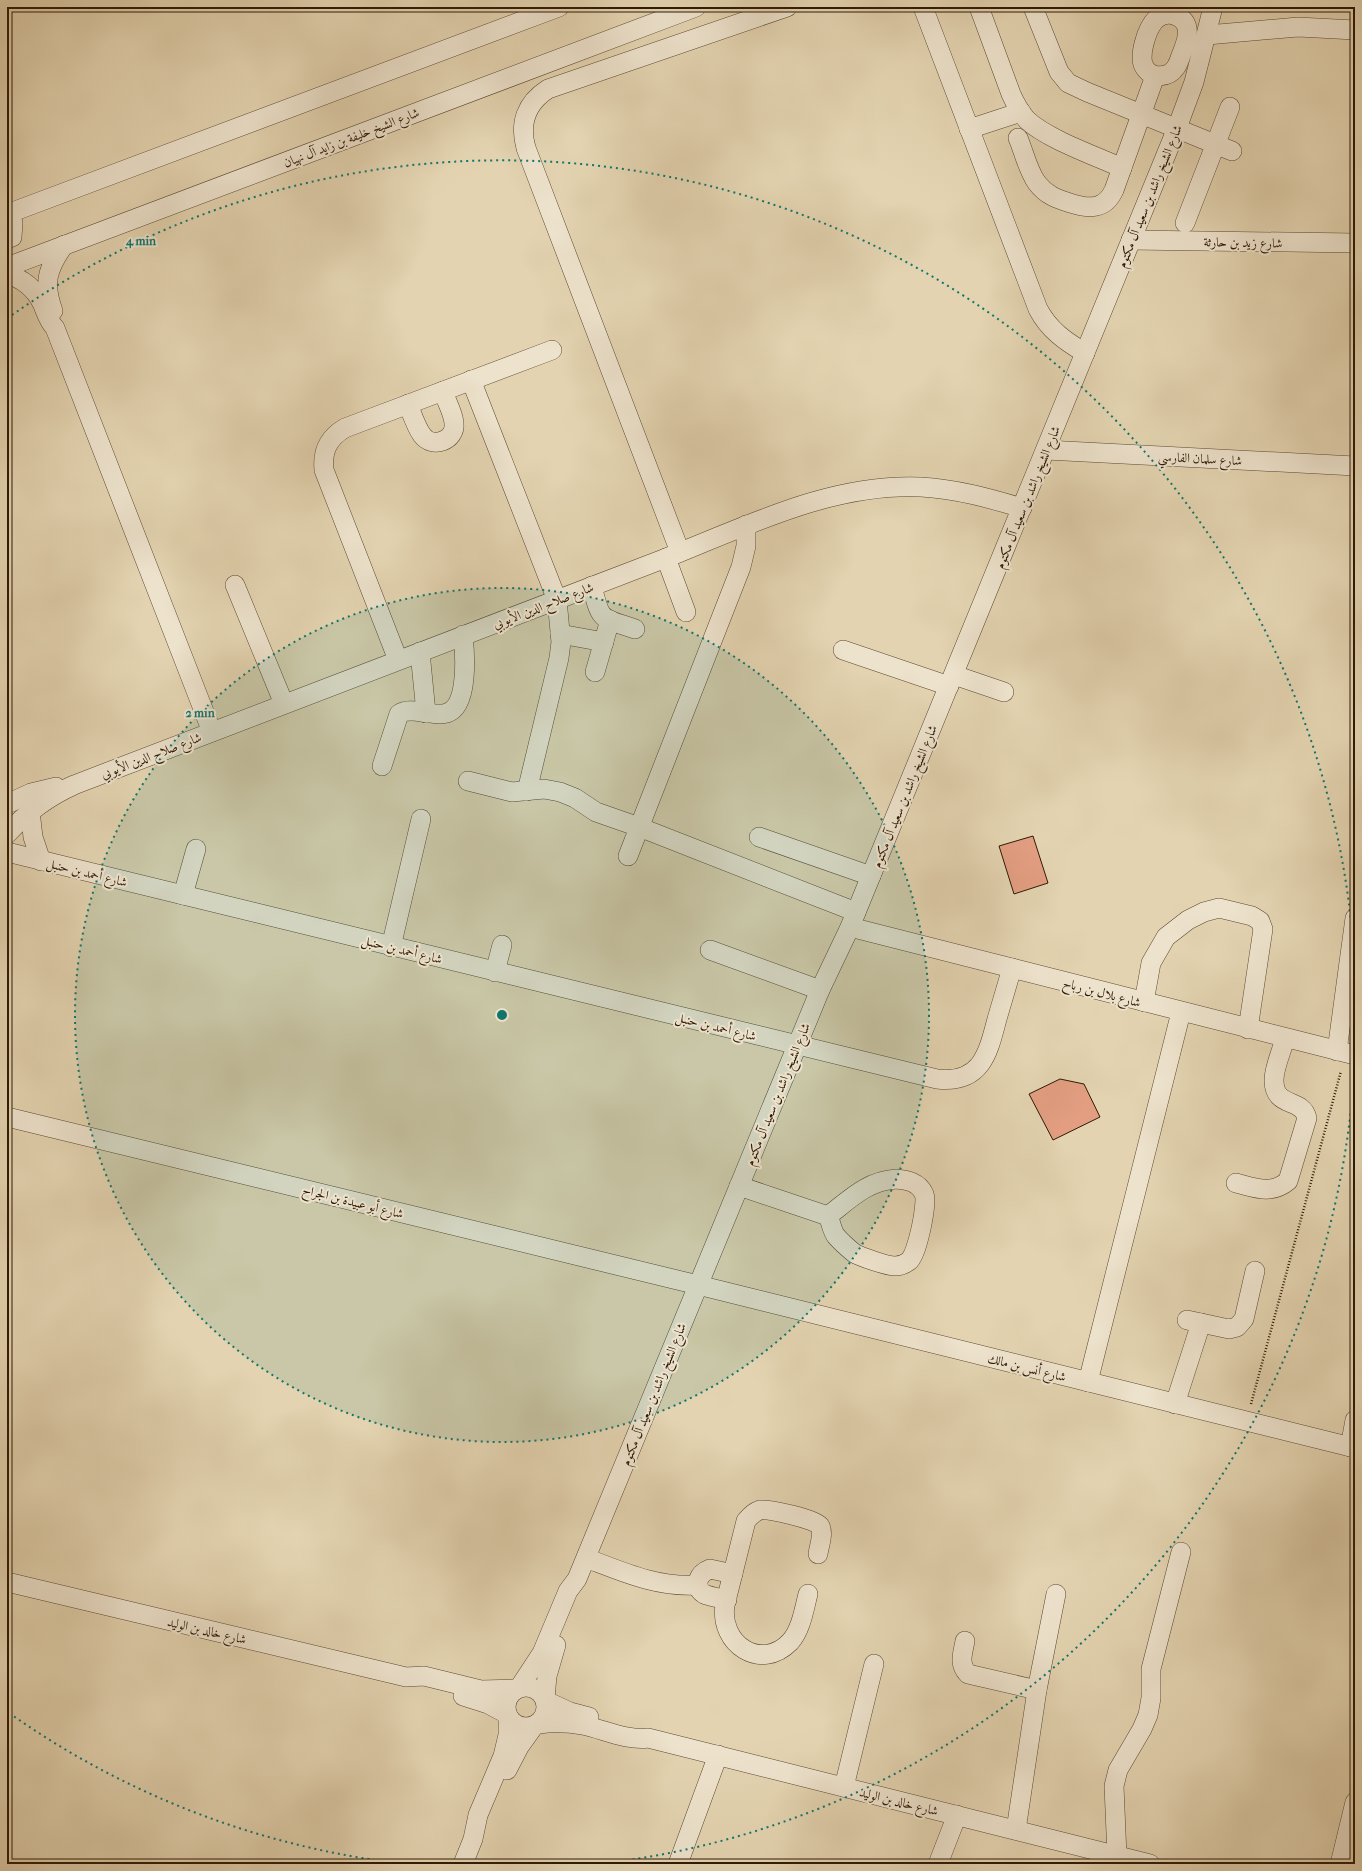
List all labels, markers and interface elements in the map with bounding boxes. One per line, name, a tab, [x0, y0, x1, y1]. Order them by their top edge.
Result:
street label: شارع الشيخ خليفة بن زايد آل نهيان	[281, 105, 423, 174]
street label: شارع الشيخ راشد بن سعيد آل مكتوم	[1114, 123, 1189, 271]
text: 4 min	[125, 234, 157, 249]
street label: شارع زيد بن حارثة	[1203, 234, 1283, 255]
street label: شارع الشيخ راشد بن سعيد آل مكتوم	[992, 424, 1067, 572]
street label: شارع سلمان الفارسي	[1157, 449, 1242, 473]
street label: شارع صلاح الدين الأيوبي	[490, 578, 597, 635]
text: 2 min	[185, 706, 216, 720]
street label: شارع الشيخ راشد بن سعيد آل مكتوم	[869, 723, 944, 871]
street label: شارع صلاح الدين الأيوبي	[98, 728, 205, 785]
street label: شارع أحمد بن حنبل	[44, 854, 129, 894]
street label: شارع أحمد بن حنبل	[359, 931, 444, 971]
street label: شارع بلال بن رباح	[1060, 975, 1143, 1014]
centre of rings	[495, 1008, 509, 1022]
street label: شارع أحمد بن حنبل	[673, 1008, 758, 1048]
street label: شارع الشيخ راشد بن سعيد آل مكتوم	[742, 1021, 817, 1169]
street label: شارع أبو عبيدة بن الجراح	[300, 1181, 405, 1225]
street label: شارع الشيخ راشد بن سعيد آل مكتوم	[618, 1321, 693, 1469]
street label: شارع أنس بن مالك	[985, 1350, 1068, 1388]
street label: شارع خالد بن الوليد	[165, 1614, 248, 1651]
street label: شارع خالد بن الوليد	[857, 1784, 940, 1822]

